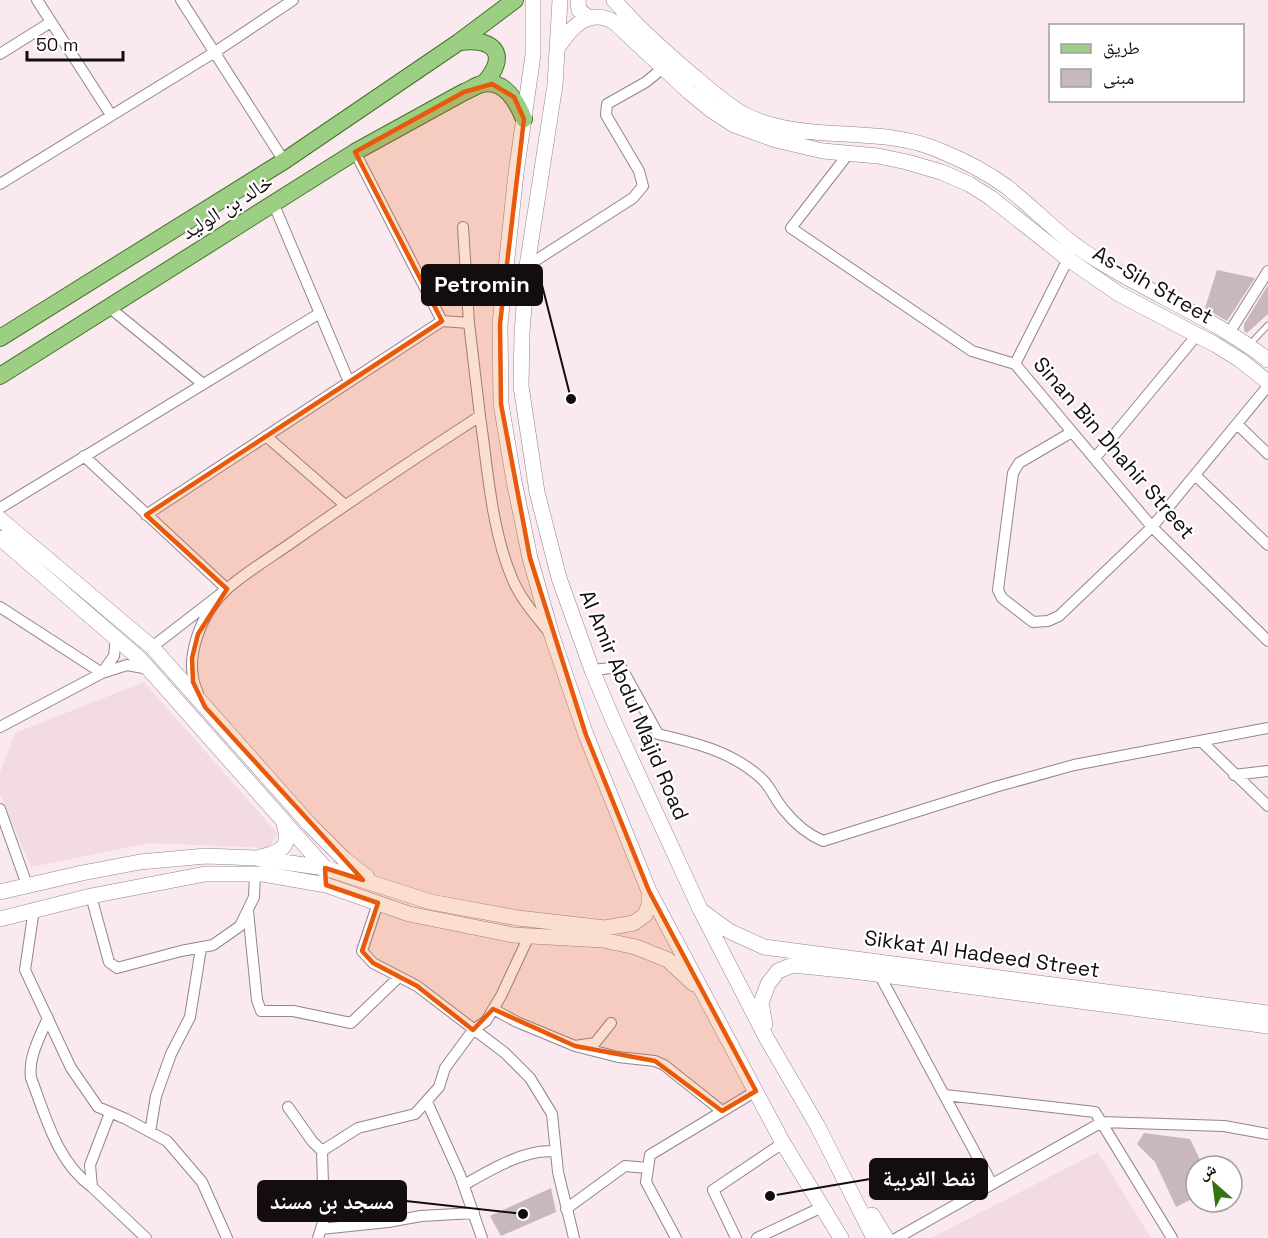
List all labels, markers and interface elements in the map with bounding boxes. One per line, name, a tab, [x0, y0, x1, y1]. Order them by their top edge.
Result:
scale bar	[27, 24, 123, 62]
legend	[1049, 24, 1244, 102]
text: 50 m	[36, 33, 78, 56]
text: طريق	[1103, 36, 1140, 59]
text: مبنى	[1103, 66, 1134, 89]
street label: خالد بن الوليد	[176, 168, 278, 245]
street label: As-Sih Street	[1088, 239, 1218, 330]
callout: Petromin	[422, 265, 542, 305]
text: Petromin	[434, 270, 530, 298]
street label: Sinan Bin Dhahir Street	[1028, 351, 1201, 544]
street label: Al Amir Abdul Majid Road	[574, 586, 695, 824]
street label: Sikkat Al Hadeed Street	[863, 924, 1101, 983]
north arrow	[1184, 1154, 1244, 1214]
text: ش	[1195, 1158, 1220, 1184]
callout: نفط الغربية	[870, 1159, 987, 1199]
text: نفط الغربية	[883, 1164, 976, 1192]
callout: مسجد بن مسند	[258, 1181, 406, 1221]
text: مسجد بن مسند	[270, 1187, 394, 1215]

